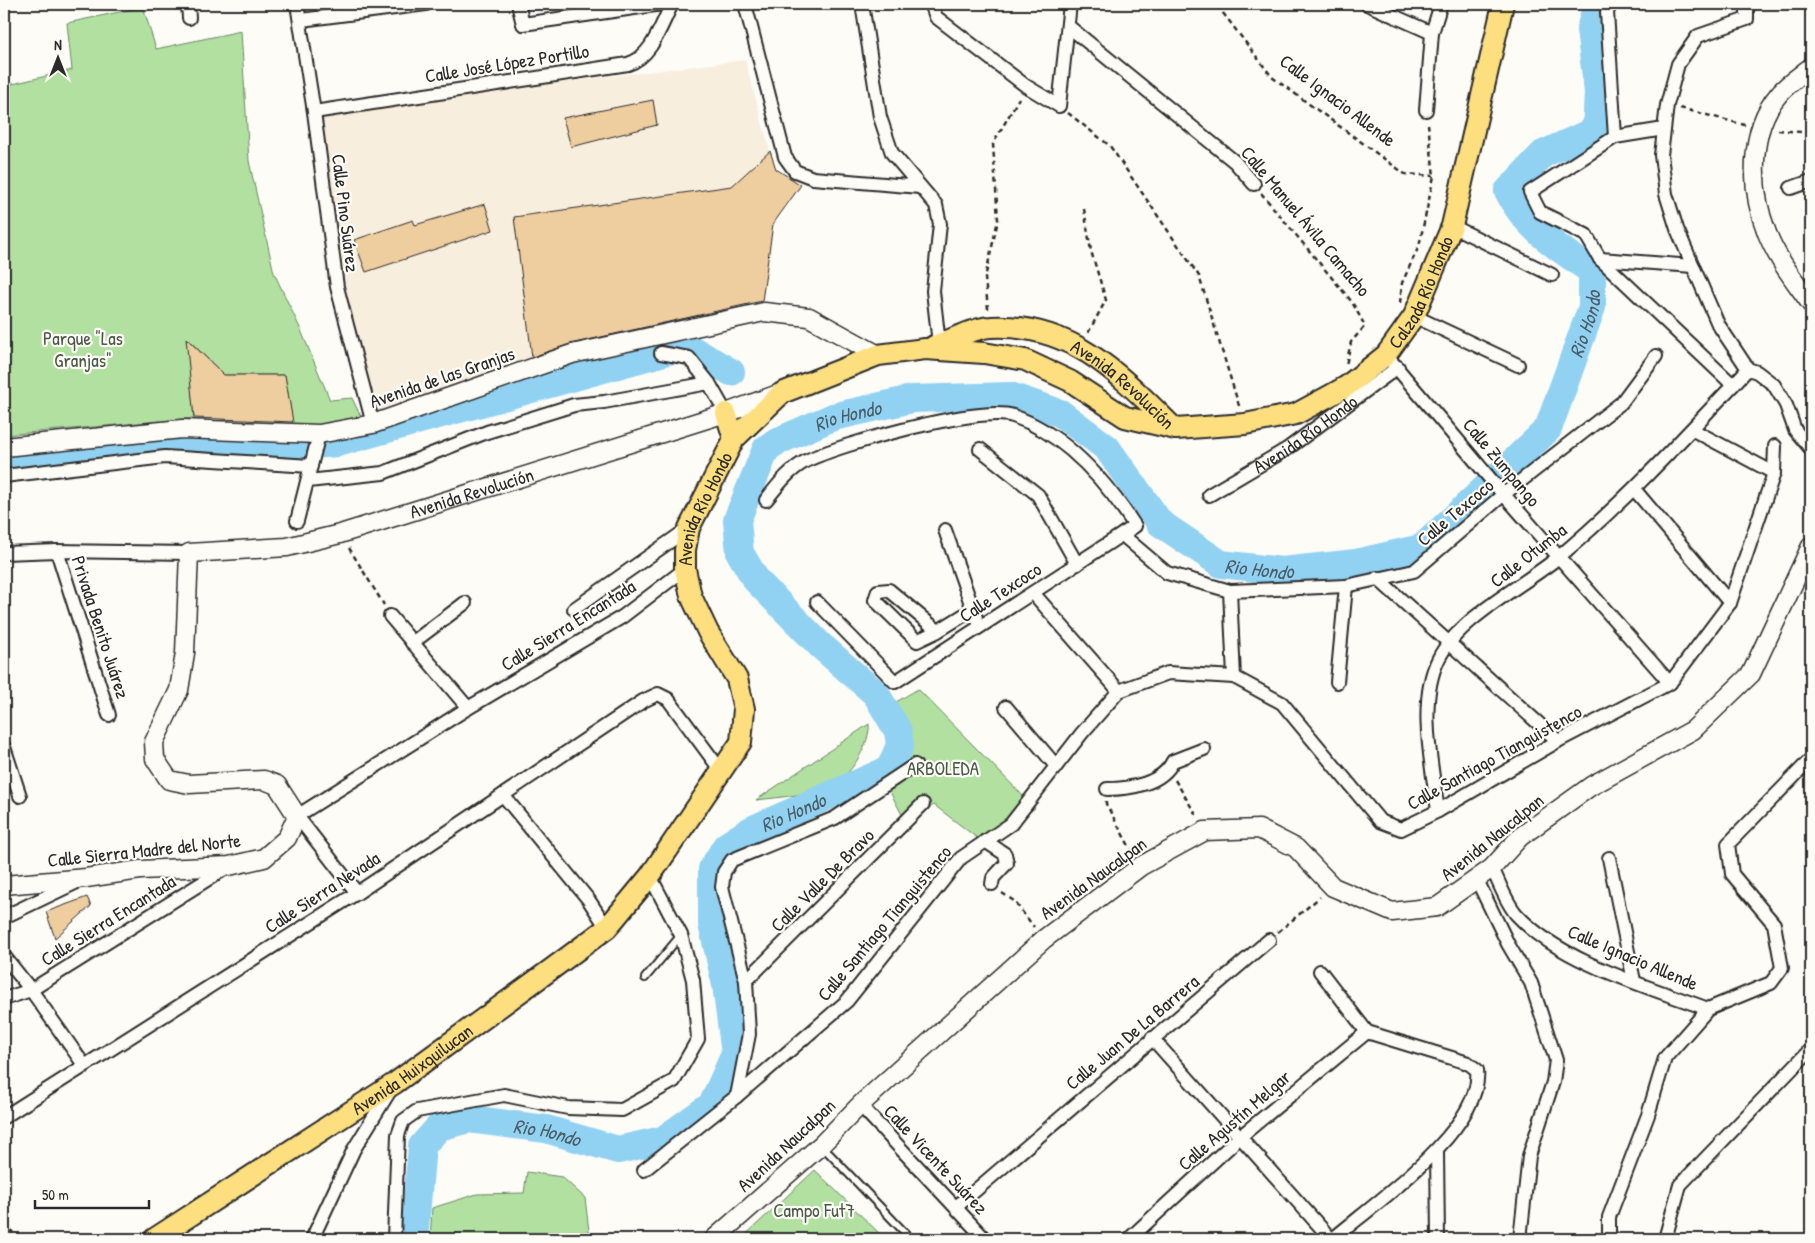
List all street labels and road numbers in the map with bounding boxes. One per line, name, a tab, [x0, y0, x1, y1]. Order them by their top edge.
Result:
street label: Calle José López Portillo	[423, 37, 591, 89]
street label: Calle Ignacio Allende	[1275, 48, 1402, 153]
street label: Calle Manuel Ávila Camacho	[1235, 140, 1377, 302]
street label: Calle Pino Suárez	[326, 152, 366, 274]
street label: Calzada Río Hondo	[1382, 232, 1459, 354]
street label: Avenida Revolución	[1066, 333, 1181, 435]
street label: Avenida de las Granjas	[366, 340, 518, 414]
street label: Avenida Río Hondo	[1248, 388, 1363, 479]
street label: Calle Zumpango	[1457, 412, 1547, 512]
street label: Avenida Río Hondo	[672, 447, 739, 566]
street label: Avenida Revolución	[406, 461, 537, 524]
street label: Calle Texcoco	[1411, 472, 1499, 552]
street label: Calle Otumba	[1484, 516, 1572, 593]
street label: Privada Benito Juárez	[66, 552, 136, 702]
street label: Calle Texcoco	[954, 556, 1046, 628]
street label: Calle Sierra Encantada	[496, 573, 641, 677]
street label: Calle Santiago Tianguistenco	[1402, 698, 1586, 816]
street label: Avenida Naucalpan	[1435, 787, 1549, 887]
street label: Calle Valle De Bravo	[764, 822, 880, 938]
street label: Calle Sierra Madre del Norte	[46, 827, 242, 873]
street label: Avenida Naucalpan	[1035, 831, 1151, 925]
street label: Calle Santiago Tianguistenco	[811, 839, 957, 1006]
street label: Calle Sierra Nevada	[259, 845, 385, 939]
street label: Calle Sierra Encantada	[36, 868, 181, 972]
street label: Calle Ignacio Allende	[1564, 918, 1703, 996]
street label: Calle Juan De La Barrera	[1060, 968, 1205, 1096]
street label: Avenida Huixquilucan	[346, 1018, 478, 1121]
street label: Calle Agustín Melgar	[1172, 1063, 1296, 1176]
street label: Avenida Naucalpan	[731, 1093, 841, 1197]
street label: Calle Vicente Suárez	[878, 1098, 994, 1220]

